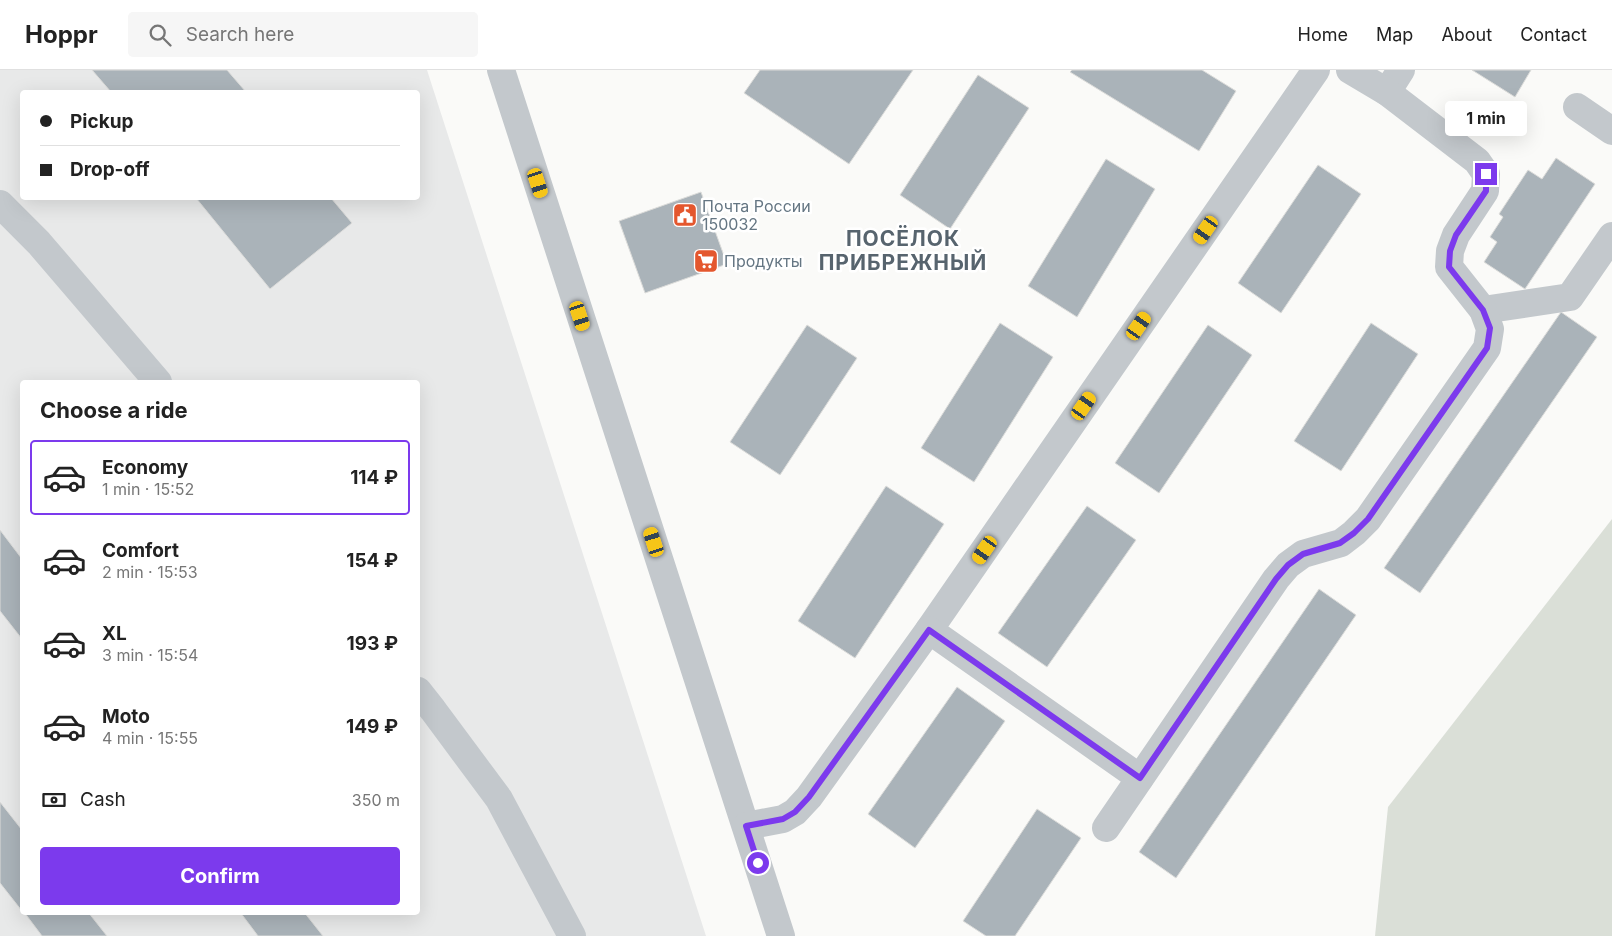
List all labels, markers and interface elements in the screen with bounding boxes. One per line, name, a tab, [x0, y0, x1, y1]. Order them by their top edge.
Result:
search box	[128, 12, 478, 57]
text: Hoppr	[25, 20, 98, 49]
icon: search	[146, 21, 174, 49]
text: Search here	[186, 23, 294, 46]
text: Home	[1298, 24, 1348, 45]
text: Map	[1376, 24, 1413, 45]
text: About	[1441, 24, 1492, 45]
text: Contact	[1520, 24, 1587, 45]
callout: 1 min	[1445, 102, 1527, 136]
text: 1 min	[1466, 108, 1506, 128]
text: Pickup	[70, 110, 133, 133]
text: Drop-off	[70, 158, 150, 181]
route end	[1475, 163, 1497, 185]
car	[526, 166, 549, 200]
place label: Почта России 150032	[702, 196, 811, 234]
public building icon: Почта России 150032	[672, 202, 698, 228]
car	[1191, 213, 1220, 247]
district label: ПОСЁЛОК ПРИБРЕЖНЫЙ	[819, 225, 987, 275]
supermarket icon: Продукты	[693, 248, 719, 274]
place label: Продукты	[724, 251, 802, 271]
car	[568, 299, 591, 333]
car	[1124, 309, 1153, 343]
car	[1069, 389, 1098, 423]
text: Choose a ride	[40, 397, 188, 423]
icon: car	[42, 455, 87, 500]
text: Economy	[102, 456, 188, 479]
text: 114 ₽	[350, 466, 398, 489]
text: 1 min · 15:52	[102, 479, 194, 499]
car	[642, 525, 665, 559]
car	[970, 533, 999, 567]
icon: car	[42, 538, 87, 583]
text: Comfort	[102, 539, 179, 562]
text: 154 ₽	[346, 549, 398, 572]
text: 2 min · 15:53	[102, 562, 198, 582]
icon: car	[42, 621, 87, 666]
text: XL	[102, 622, 127, 645]
text: 193 ₽	[347, 632, 398, 655]
text: 3 min · 15:54	[102, 645, 198, 665]
icon: car	[42, 704, 87, 749]
text: Moto	[102, 705, 150, 728]
text: 149 ₽	[346, 715, 398, 738]
text: 4 min · 15:55	[102, 728, 198, 748]
icon: cash	[40, 786, 68, 814]
text: Cash	[80, 788, 126, 811]
text: 350 m	[352, 790, 400, 810]
button: Confirm	[40, 847, 400, 905]
route start	[747, 852, 769, 874]

